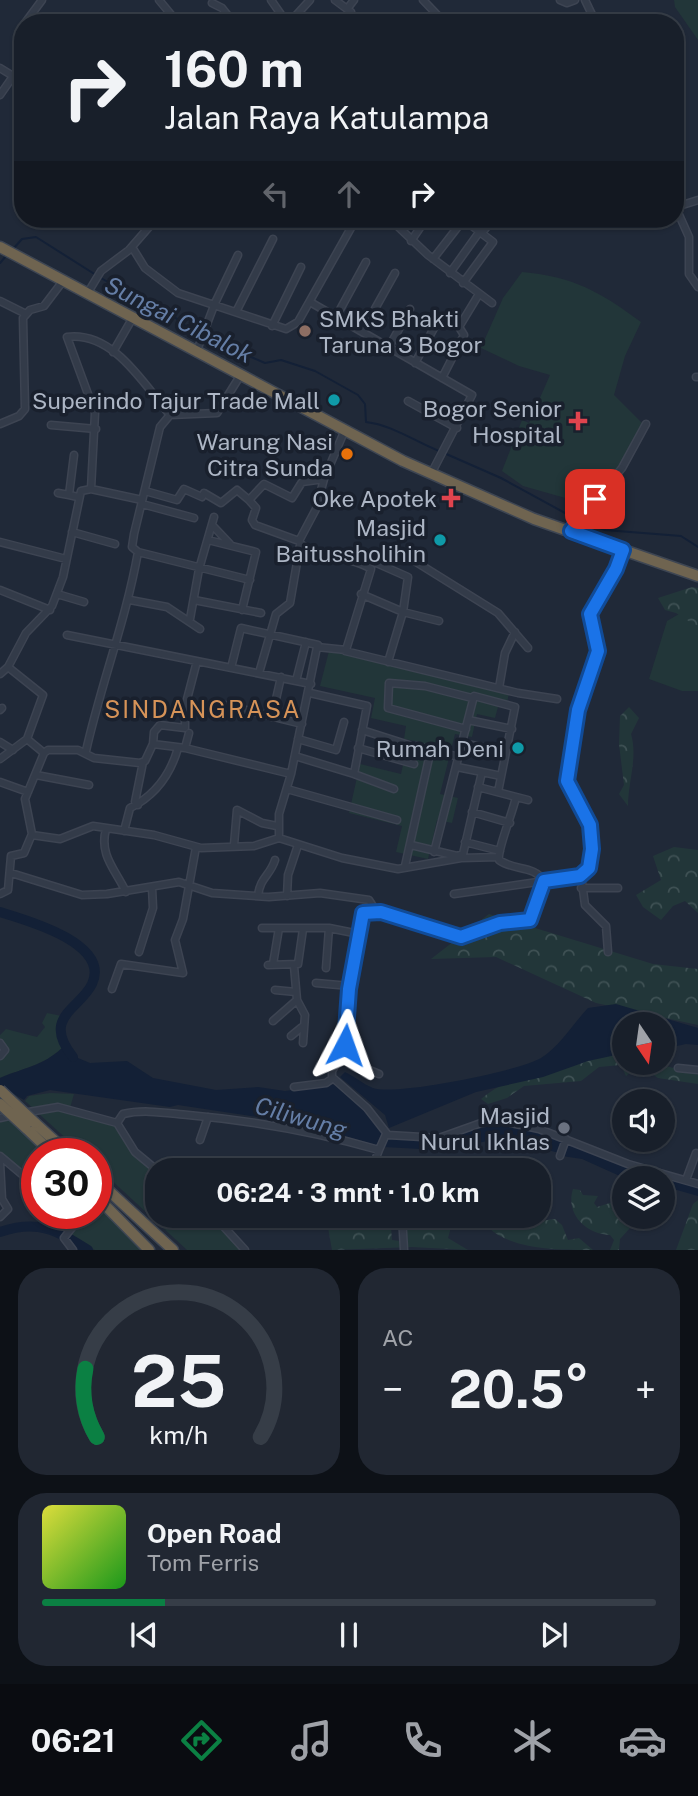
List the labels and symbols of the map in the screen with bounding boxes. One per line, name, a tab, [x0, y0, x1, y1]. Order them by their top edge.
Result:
water label: Sungai Cibalok	[100, 270, 258, 368]
place label: SMKS Bhakti Taruna 3 Bogor	[319, 305, 482, 358]
marker: SMKS Bhakti Taruna 3 Bogor	[297, 323, 313, 339]
place label: Superindo Tajur Trade Mall	[32, 387, 320, 414]
marker: Superindo Tajur Trade Mall	[326, 392, 342, 408]
place label: Bogor Senior Hospital	[423, 395, 562, 448]
marker: Bogor Senior Hospital	[568, 411, 588, 431]
place label: Warung Nasi Citra Sunda	[196, 428, 333, 481]
marker: Warung Nasi Citra Sunda	[339, 446, 355, 462]
pin	[565, 469, 625, 529]
place label: Oke Apotek	[312, 485, 437, 512]
marker: Oke Apotek	[443, 490, 459, 506]
place label: Masjid Baitussholihin	[275, 514, 426, 567]
marker: Masjid Baitussholihin	[432, 532, 448, 548]
district label: SINDANGRASA	[104, 695, 302, 723]
place label: Rumah Deni	[376, 735, 504, 762]
marker: Rumah Deni	[510, 740, 526, 756]
position arrow	[308, 1008, 382, 1082]
north arrow	[612, 1012, 676, 1074]
water label: Ciliwung	[252, 1091, 351, 1144]
place label: Masjid Nurul Ikhlas	[420, 1102, 550, 1155]
marker: Masjid Nurul Ikhlas	[556, 1120, 572, 1136]
speed limit sign: 30	[21, 1138, 112, 1229]

